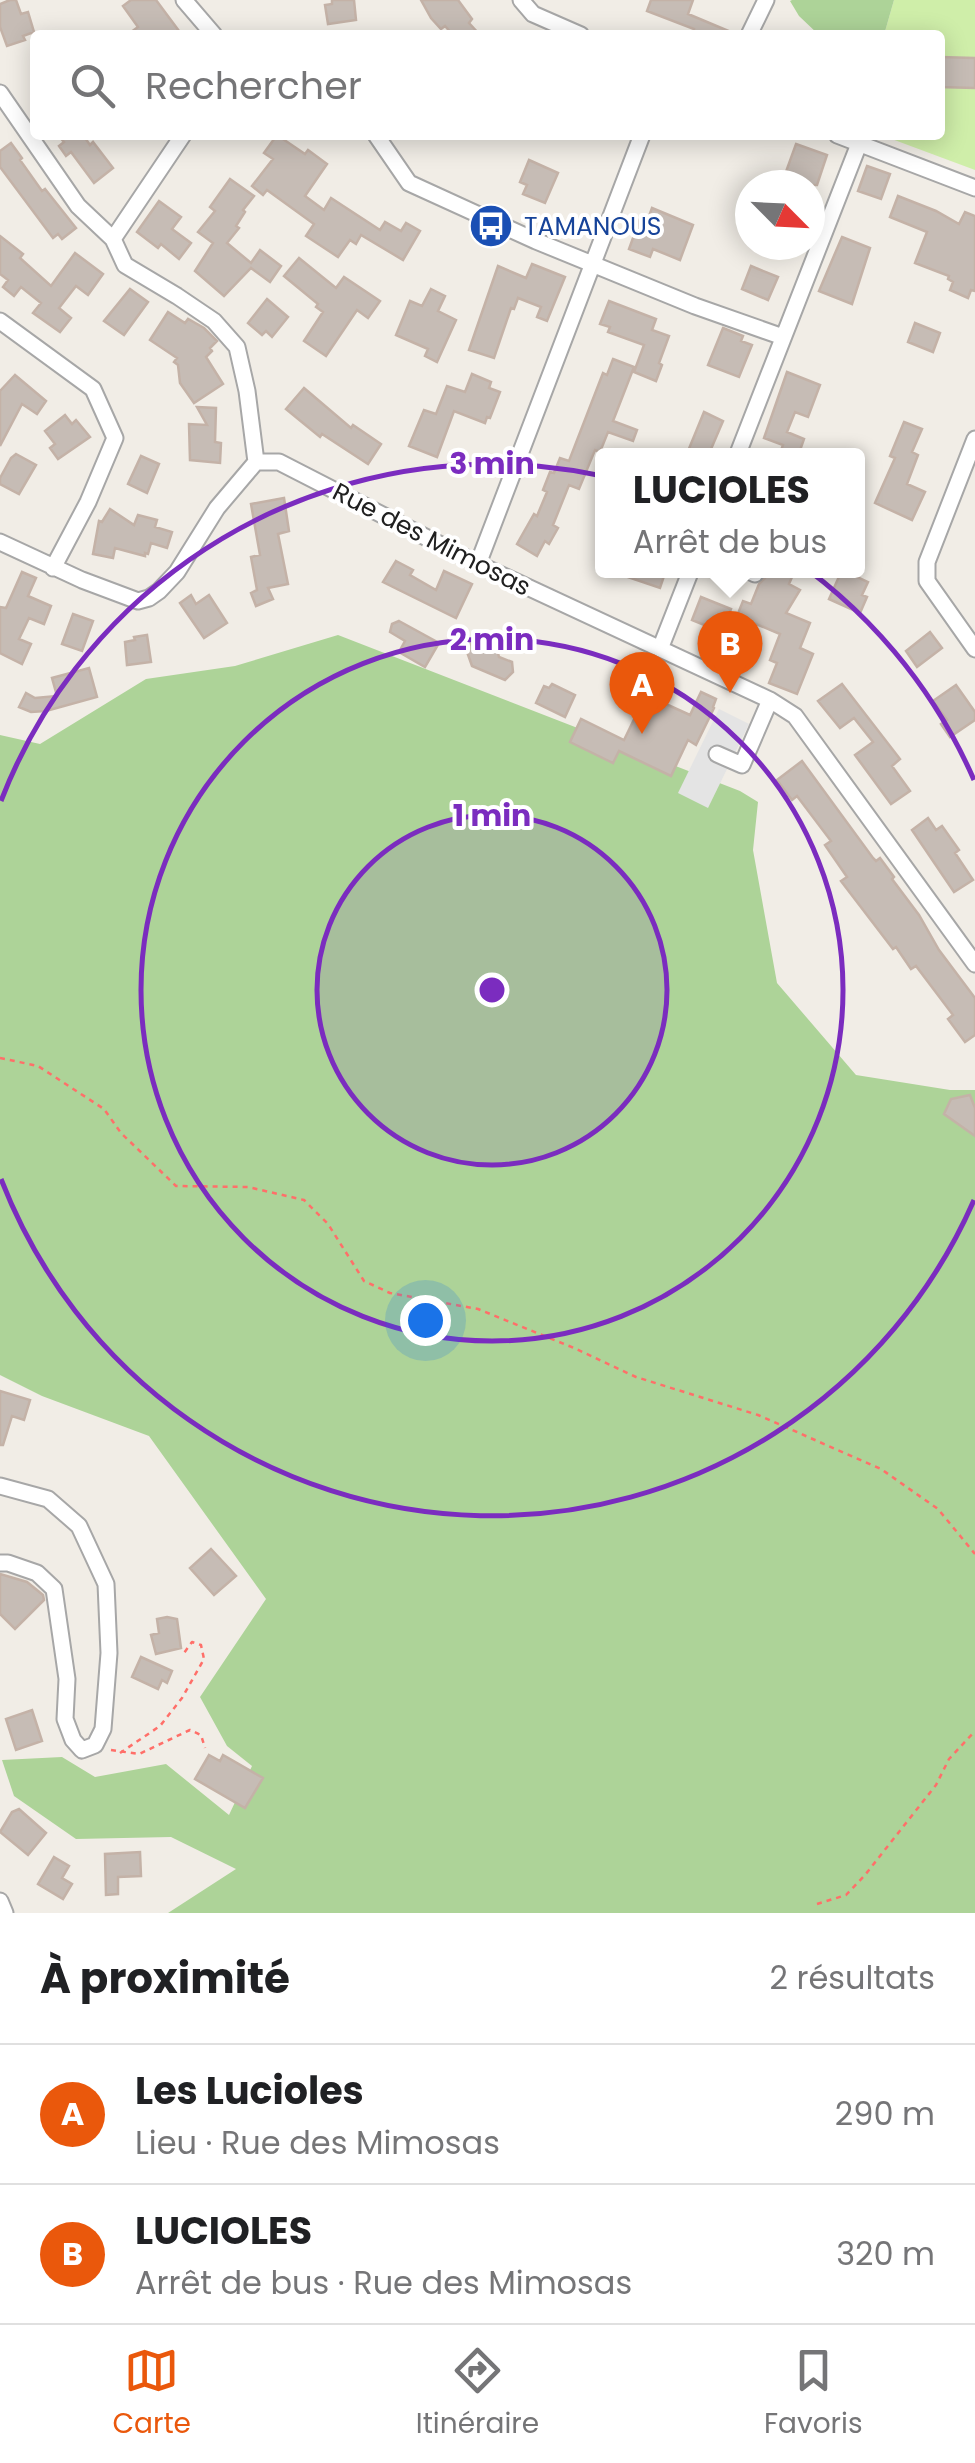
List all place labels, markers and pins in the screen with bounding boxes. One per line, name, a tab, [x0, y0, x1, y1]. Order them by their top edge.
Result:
bus stop icon: TAMANOUS	[468, 203, 514, 249]
place label: TAMANOUS	[524, 209, 662, 244]
pin: B	[698, 610, 762, 693]
pin: A	[610, 652, 674, 734]
centre of rings	[474, 972, 510, 1008]

